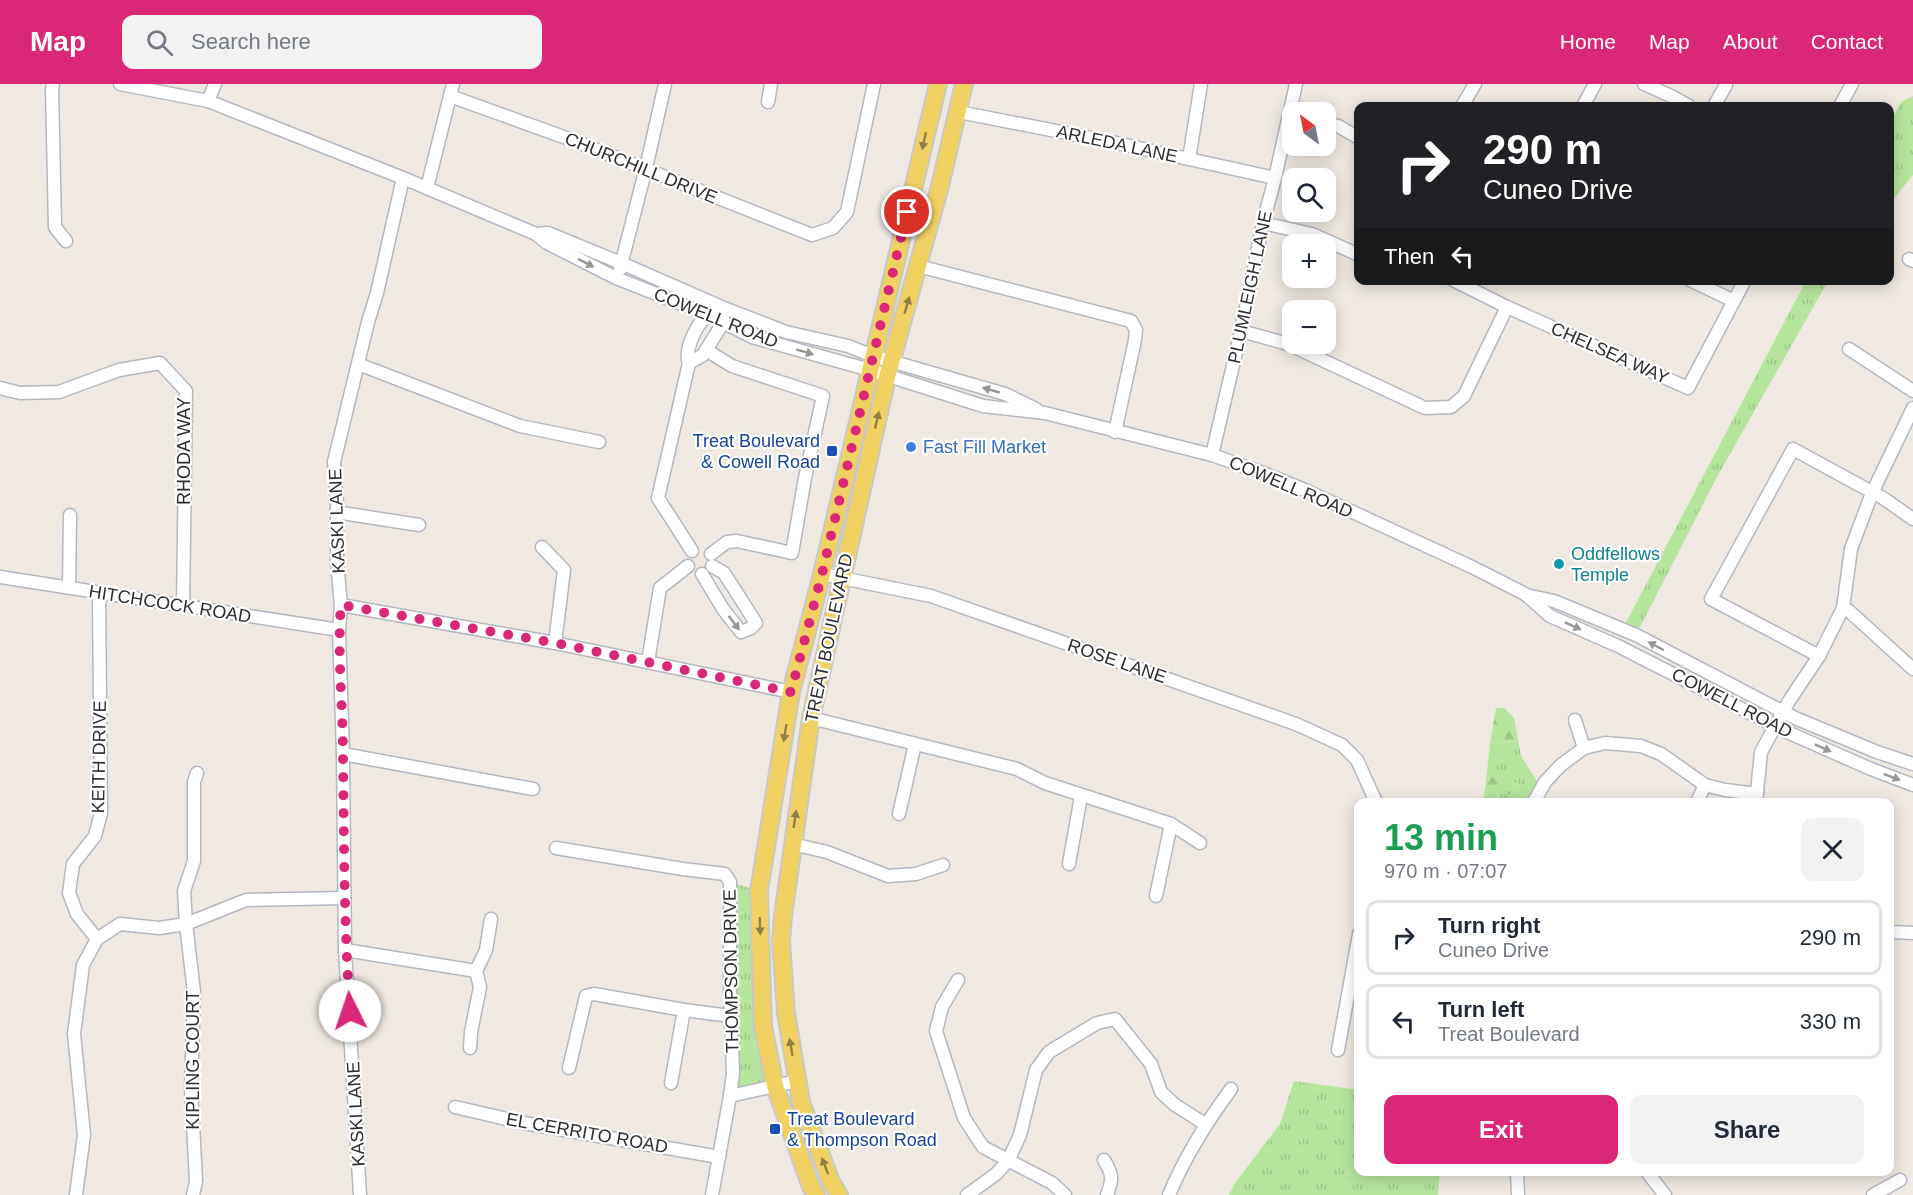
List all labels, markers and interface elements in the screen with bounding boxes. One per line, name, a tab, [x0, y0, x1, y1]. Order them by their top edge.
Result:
search box	[122, 15, 542, 69]
text: Map	[30, 26, 86, 57]
icon: search	[143, 26, 176, 59]
text: Search here	[191, 29, 311, 54]
text: Home	[1560, 30, 1616, 53]
text: Map	[1649, 30, 1690, 53]
text: About	[1723, 30, 1778, 53]
text: Contact	[1811, 30, 1883, 53]
north arrow	[1282, 102, 1336, 156]
map controls	[1282, 102, 1336, 354]
street label: ARLEDA LANE	[1055, 121, 1179, 167]
icon: right	[1384, 126, 1462, 204]
text: 290 m	[1483, 126, 1602, 173]
street label: CHURCHILL DRIVE	[562, 128, 720, 208]
one-way arrow	[919, 132, 929, 150]
button: search	[1282, 168, 1336, 222]
text: Cuneo Drive	[1483, 175, 1633, 205]
pin	[881, 186, 932, 237]
icon: arrive	[890, 195, 923, 228]
street label: PLUMLEIGH LANE	[1224, 209, 1276, 365]
button: +	[1282, 234, 1336, 288]
icon: left	[1446, 240, 1479, 273]
text: Then	[1384, 244, 1434, 269]
one-way arrow	[578, 258, 595, 268]
street label: COWELL ROAD	[651, 284, 781, 352]
one-way arrow	[903, 296, 912, 314]
button: −	[1282, 300, 1336, 354]
street label: CHELSEA WAY	[1548, 318, 1672, 388]
one-way arrow	[796, 348, 814, 357]
one-way arrow	[982, 385, 1000, 394]
street label: RHODA WAY	[174, 397, 194, 505]
one-way arrow	[873, 410, 882, 429]
place label: Treat Boulevard & Cowell Road	[693, 431, 820, 472]
place label: Fast Fill Market	[923, 437, 1046, 457]
marker: Fast Fill Market	[904, 440, 918, 454]
marker: Treat Boulevard & Cowell Road	[825, 444, 839, 458]
street label: COWELL ROAD	[1226, 452, 1356, 522]
street label: KASKI LANE	[325, 468, 349, 574]
place label: Oddfellows Temple	[1571, 544, 1660, 585]
street label: TREAT BOULEVARD	[801, 552, 857, 724]
marker: Oddfellows Temple	[1552, 557, 1566, 571]
street label: HITCHCOCK ROAD	[87, 581, 253, 627]
one-way arrow	[727, 615, 739, 630]
one-way arrow	[1564, 622, 1582, 631]
street label: ROSE LANE	[1065, 635, 1169, 687]
one-way arrow	[1648, 641, 1665, 651]
street label: COWELL ROAD	[1668, 664, 1796, 742]
street label: KEITH DRIVE	[88, 700, 110, 814]
one-way arrow	[780, 723, 789, 742]
one-way arrow	[1814, 743, 1831, 752]
one-way arrow	[1883, 773, 1901, 782]
one-way arrow	[791, 810, 800, 829]
text: 13 min	[1384, 817, 1498, 858]
button: close	[1801, 818, 1864, 881]
text: 970 m · 07:07	[1384, 860, 1507, 882]
street label: THOMPSON DRIVE	[720, 889, 742, 1053]
text: Turn right	[1438, 913, 1540, 938]
one-way arrow	[755, 916, 765, 935]
icon: right	[1387, 921, 1420, 954]
text: 290 m	[1800, 925, 1861, 950]
text: Cuneo Drive	[1438, 939, 1549, 961]
position arrow	[318, 979, 382, 1043]
street label: KIPLING COURT	[183, 990, 203, 1130]
text: Turn left	[1438, 997, 1524, 1022]
icon: left	[1387, 1005, 1420, 1038]
text: 330 m	[1800, 1009, 1861, 1034]
text: Treat Boulevard	[1438, 1023, 1580, 1045]
one-way arrow	[786, 1037, 795, 1056]
street label: KASKI LANE	[343, 1061, 369, 1167]
button: Exit	[1384, 1095, 1618, 1164]
button: Share	[1630, 1095, 1864, 1164]
street label: EL CERRITO ROAD	[504, 1109, 670, 1157]
place label: Treat Boulevard & Thompson Road	[787, 1109, 937, 1150]
marker: Treat Boulevard & Thompson Road	[768, 1122, 782, 1136]
one-way arrow	[820, 1157, 830, 1175]

